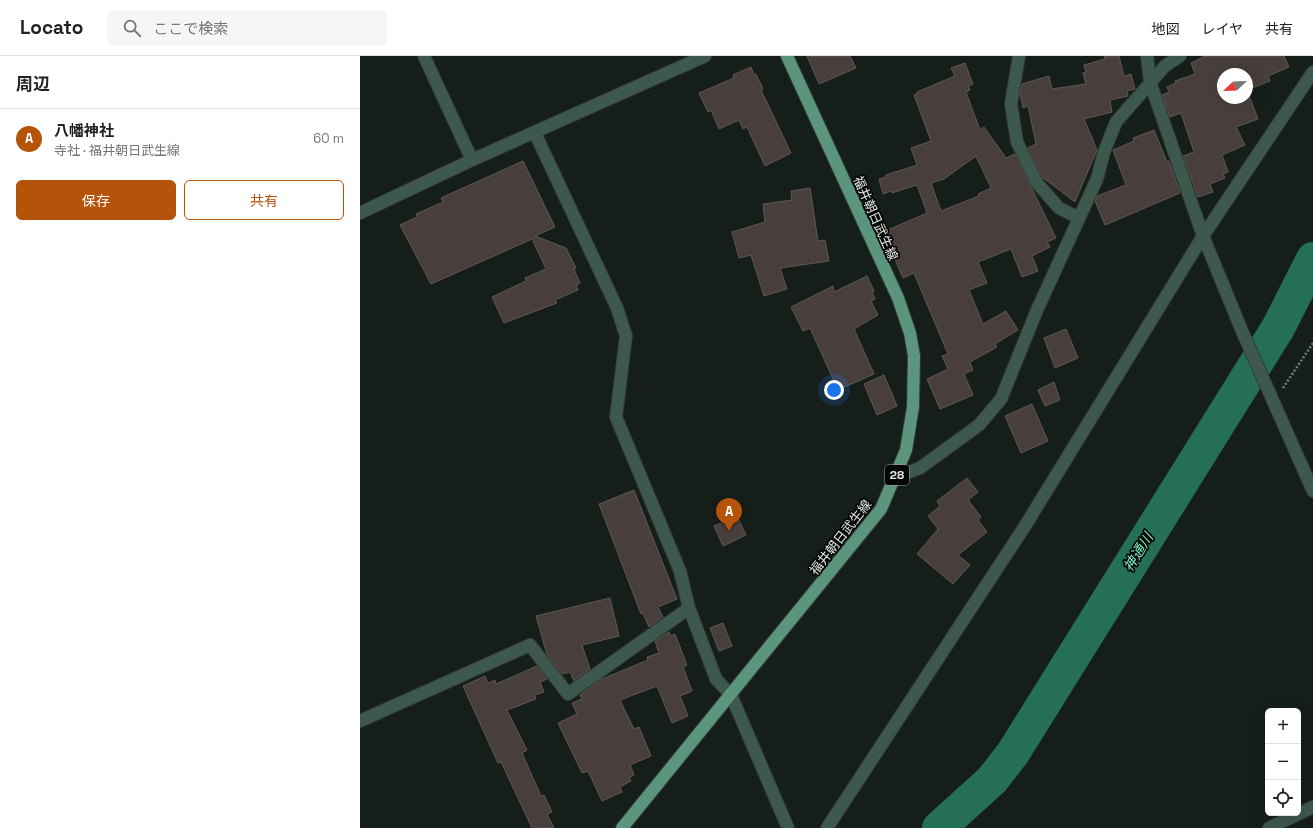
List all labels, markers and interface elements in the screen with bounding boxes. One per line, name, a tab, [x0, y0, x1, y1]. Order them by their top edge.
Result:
search box	[107, 10, 387, 46]
text: Locato	[20, 15, 83, 40]
icon: search	[121, 17, 143, 39]
text: ここで検索	[153, 19, 228, 38]
text: 地図	[1151, 20, 1179, 38]
text: レイヤ	[1201, 20, 1243, 38]
text: 共有	[1265, 20, 1293, 38]
north arrow	[1217, 68, 1253, 104]
text: 周辺	[16, 73, 50, 95]
text: 八幡神社	[54, 121, 114, 140]
text: A	[25, 130, 33, 147]
text: 60 m	[313, 130, 344, 147]
text: 寺社 · 福井朝日武生線	[54, 142, 180, 159]
street label: 福井朝日武生線	[849, 173, 902, 263]
button: 保存	[16, 180, 176, 220]
button: 共有	[184, 180, 344, 220]
your location	[824, 380, 844, 400]
road number: 28	[885, 465, 909, 485]
street label: 福井朝日武生線	[806, 496, 875, 578]
pin: A	[716, 498, 742, 531]
water label: 神通川	[1119, 528, 1158, 575]
map controls	[1265, 708, 1301, 816]
button: +	[1265, 708, 1301, 744]
button: −	[1265, 744, 1301, 780]
button: locate	[1265, 780, 1301, 816]

